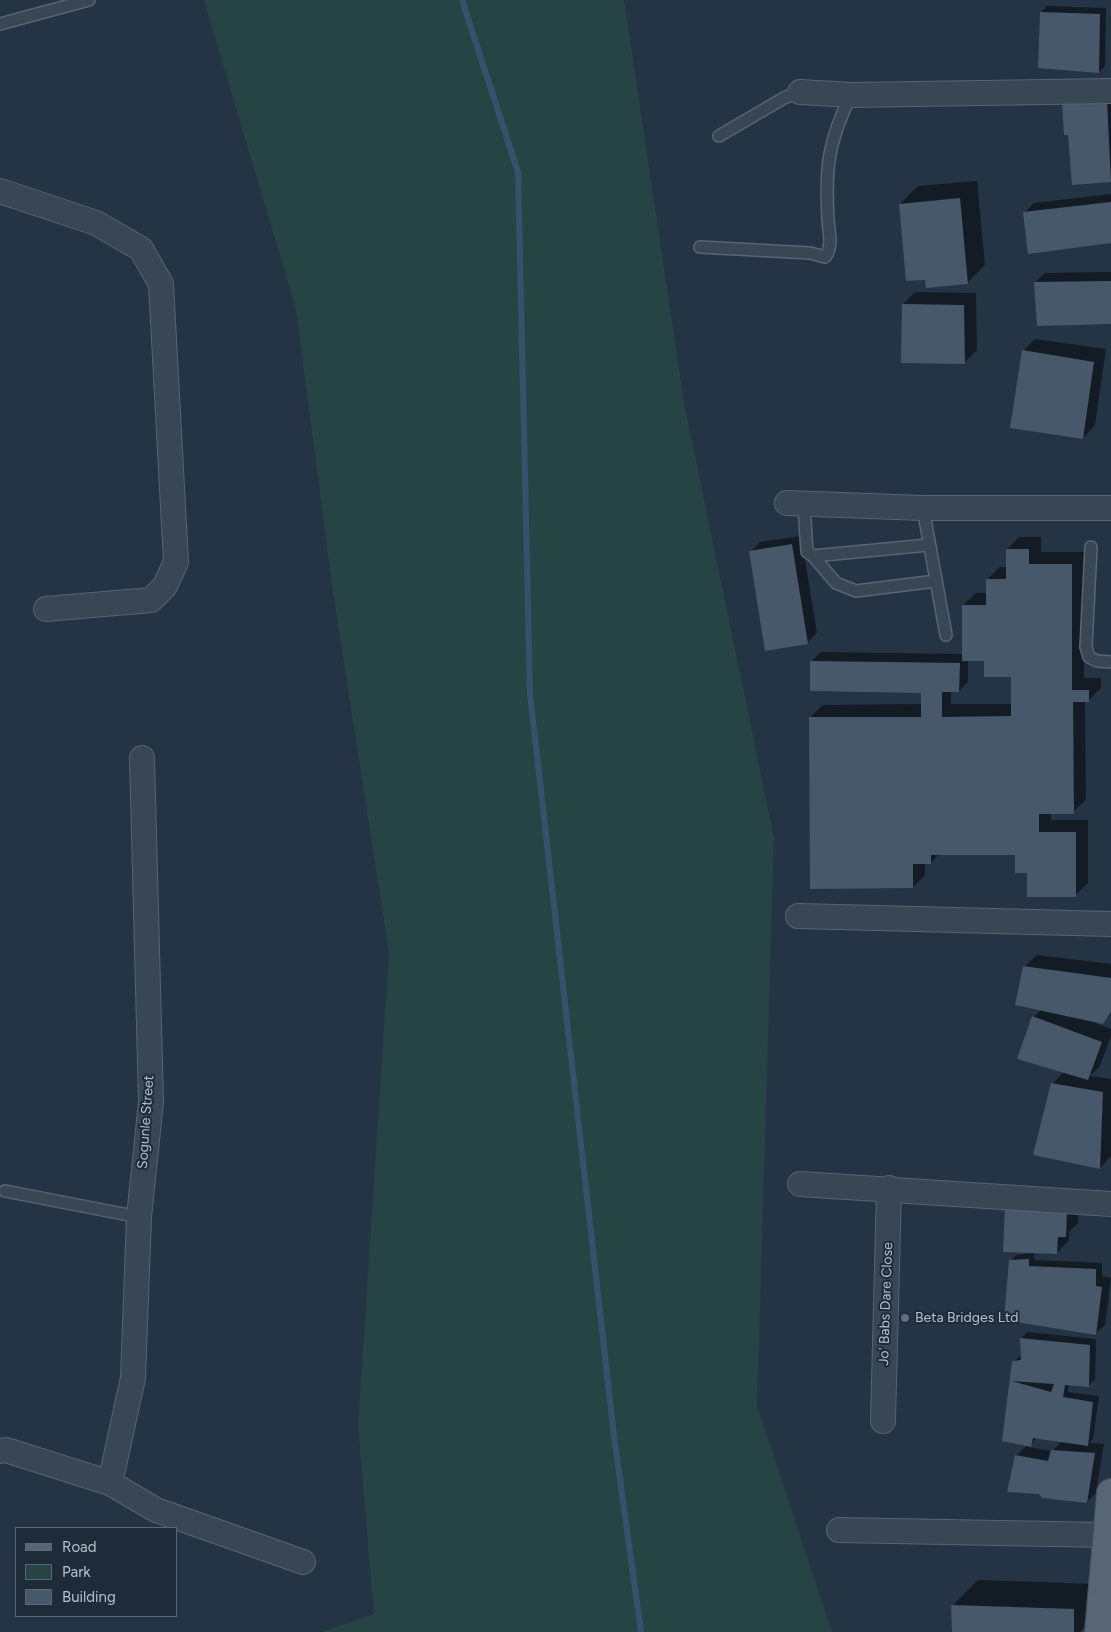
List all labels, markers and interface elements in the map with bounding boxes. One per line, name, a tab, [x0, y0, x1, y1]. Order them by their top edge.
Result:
street label: Sogunle Street	[134, 1075, 158, 1169]
street label: Jo' Babs Dare Close	[875, 1242, 897, 1366]
place label: Beta Bridges Ltd	[915, 1310, 1018, 1326]
marker: Beta Bridges Ltd	[899, 1312, 911, 1324]
legend	[15, 1527, 178, 1617]
text: Road	[62, 1538, 97, 1556]
text: Park	[62, 1563, 91, 1581]
text: Building	[62, 1588, 116, 1606]

